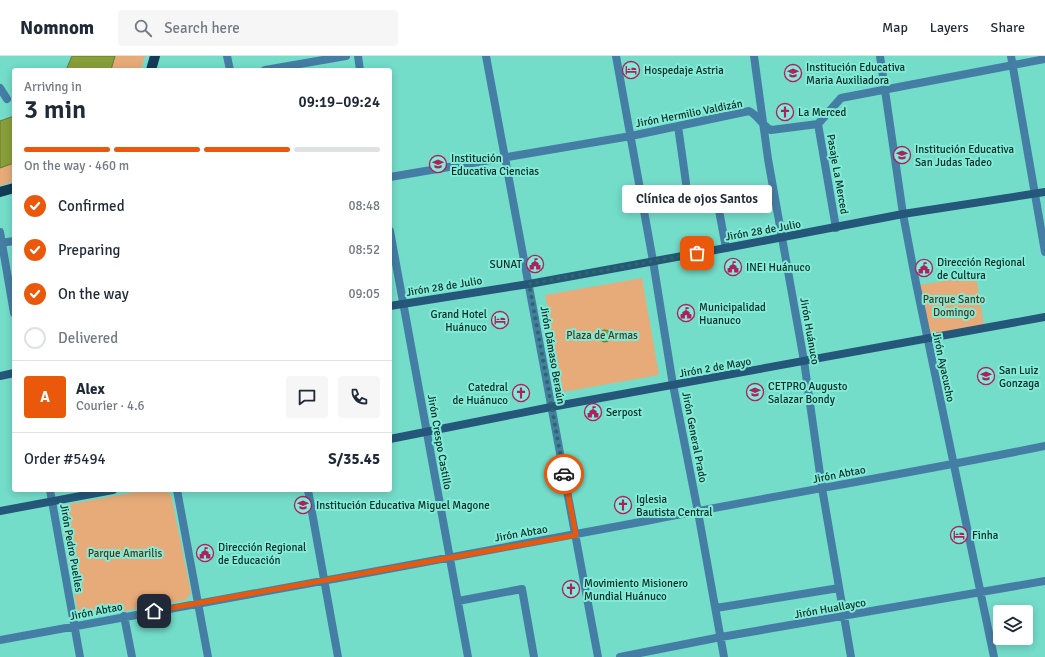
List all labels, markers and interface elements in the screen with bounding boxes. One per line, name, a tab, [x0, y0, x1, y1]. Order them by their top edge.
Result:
search box	[118, 10, 398, 46]
text: Nomnom	[20, 16, 94, 40]
icon: search	[132, 17, 154, 39]
text: Search here	[164, 19, 240, 37]
text: Map	[882, 19, 908, 36]
text: Layers	[930, 19, 969, 36]
text: Share	[991, 19, 1025, 36]
hotel icon: Hospedaje Astria	[621, 60, 641, 80]
place label: Institución Educativa Maria Auxiliadora	[806, 61, 906, 87]
school or university icon: Institución Educativa Maria Auxiliadora	[783, 63, 803, 83]
place label: Hospedaje Astria	[644, 64, 724, 77]
text: Arriving in	[24, 79, 82, 95]
text: 09:19–09:24	[299, 93, 380, 111]
text: 3 min	[24, 94, 86, 126]
street label: Jirón Hermilio Valdizán	[634, 97, 744, 130]
church icon: La Merced	[775, 102, 795, 122]
place label: La Merced	[798, 106, 846, 119]
street label: Pasaje La Merced	[824, 133, 851, 215]
place label: Institución Educativa San Judas Tadeo	[915, 143, 1015, 169]
school or university icon: Institución Educativa San Judas Tadeo	[892, 145, 912, 165]
place label: Institución Educativa Ciencias	[451, 152, 539, 178]
school or university icon: Institución Educativa Ciencias	[428, 154, 448, 174]
text: On the way · 460 m	[24, 158, 129, 174]
callout: Clínica de ojos Santos	[622, 185, 772, 213]
text: Clínica de ojos Santos	[636, 191, 758, 207]
icon: check	[24, 195, 46, 217]
text: Confirmed	[58, 197, 125, 215]
text: 08:48	[348, 198, 380, 214]
street label: Jirón 28 de Julio	[724, 217, 802, 244]
pin	[680, 236, 714, 270]
icon: check	[24, 239, 46, 261]
text: Preparing	[58, 241, 121, 259]
text: 08:52	[348, 242, 380, 258]
icon: bag	[686, 242, 708, 264]
public building icon: SUNAT	[525, 254, 545, 274]
place label: Dirección Regional de Cultura	[937, 256, 1025, 282]
public building icon: INEI Huánuco	[723, 257, 743, 277]
place label: SUNAT	[490, 258, 523, 271]
public building icon: Dirección Regional de Cultura	[914, 258, 934, 278]
place label: INEI Huánuco	[746, 261, 811, 274]
street label: Jirón 28 de Julio	[405, 274, 483, 299]
icon: check	[24, 283, 46, 305]
text: On the way	[58, 285, 129, 303]
text: 09:05	[348, 286, 380, 302]
park label: Parque Santo Domingo	[923, 293, 985, 319]
street label: Jirón Huánuco	[797, 297, 822, 366]
place label: Municipalidad Huanuco	[699, 301, 766, 327]
public building icon: Municipalidad Huanuco	[676, 303, 696, 323]
street label: Jirón Dámaso Beraún	[537, 305, 568, 405]
place label: Grand Hotel Huánuco	[431, 308, 487, 334]
hotel icon: Grand Hotel Huánuco	[490, 310, 510, 330]
text: Delivered	[58, 329, 118, 347]
park label: Plaza de Armas	[566, 329, 638, 342]
street label: Jirón Ayacucho	[930, 331, 957, 403]
street label: Jirón 2 de Mayo	[678, 355, 752, 380]
place label: San Luiz Gonzaga	[999, 364, 1040, 390]
school or university icon: San Luiz Gonzaga	[976, 366, 996, 386]
button: chat	[286, 376, 328, 418]
button: phone	[338, 376, 380, 418]
text: Alex	[76, 380, 105, 398]
place label: CETPRO Augusto Salazar Bondy	[768, 380, 848, 406]
place label: Catedral de Huánuco	[452, 381, 508, 407]
school or university icon: CETPRO Augusto Salazar Bondy	[745, 382, 765, 402]
church icon: Catedral de Huánuco	[511, 383, 531, 403]
text: A	[40, 388, 50, 406]
street label: Jirón General Prado	[679, 391, 710, 484]
street label: Jirón Crespo Castillo	[425, 393, 454, 491]
text: Courier · 4.6	[76, 398, 145, 414]
public building icon: Serpost	[583, 402, 603, 422]
place label: Serpost	[606, 406, 642, 419]
text: Order #5494	[24, 450, 106, 468]
text: S/35.45	[328, 450, 380, 468]
courier	[544, 454, 584, 494]
icon: car	[553, 463, 575, 485]
street label: Jirón Abtao	[812, 463, 867, 486]
place label: Iglesia Bautista Central	[636, 493, 713, 519]
school or university icon: Institución Educativa Miguel Magone	[293, 495, 313, 515]
church icon: Iglesia Bautista Central	[613, 495, 633, 515]
place label: Institución Educativa Miguel Magone	[316, 499, 490, 512]
street label: Jirón Pedro Puelles	[57, 503, 86, 593]
street label: Jirón Abtao	[494, 522, 549, 545]
hotel icon: Finha	[949, 525, 969, 545]
place label: Finha	[972, 529, 999, 542]
place label: Dirección Regional de Educación	[218, 541, 306, 567]
public building icon: Dirección Regional de Educación	[195, 543, 215, 563]
park label: Parque Amarilis	[88, 547, 162, 560]
place label: Movimiento Misionero Mundial Huánuco	[584, 577, 688, 603]
church icon: Movimiento Misionero Mundial Huánuco	[561, 579, 581, 599]
pin	[137, 594, 171, 628]
street label: Jirón Huallayco	[793, 596, 867, 621]
street label: Jirón Abtao	[69, 600, 124, 623]
icon: home	[143, 600, 165, 622]
map controls	[993, 605, 1033, 645]
button: layers	[993, 605, 1033, 645]

